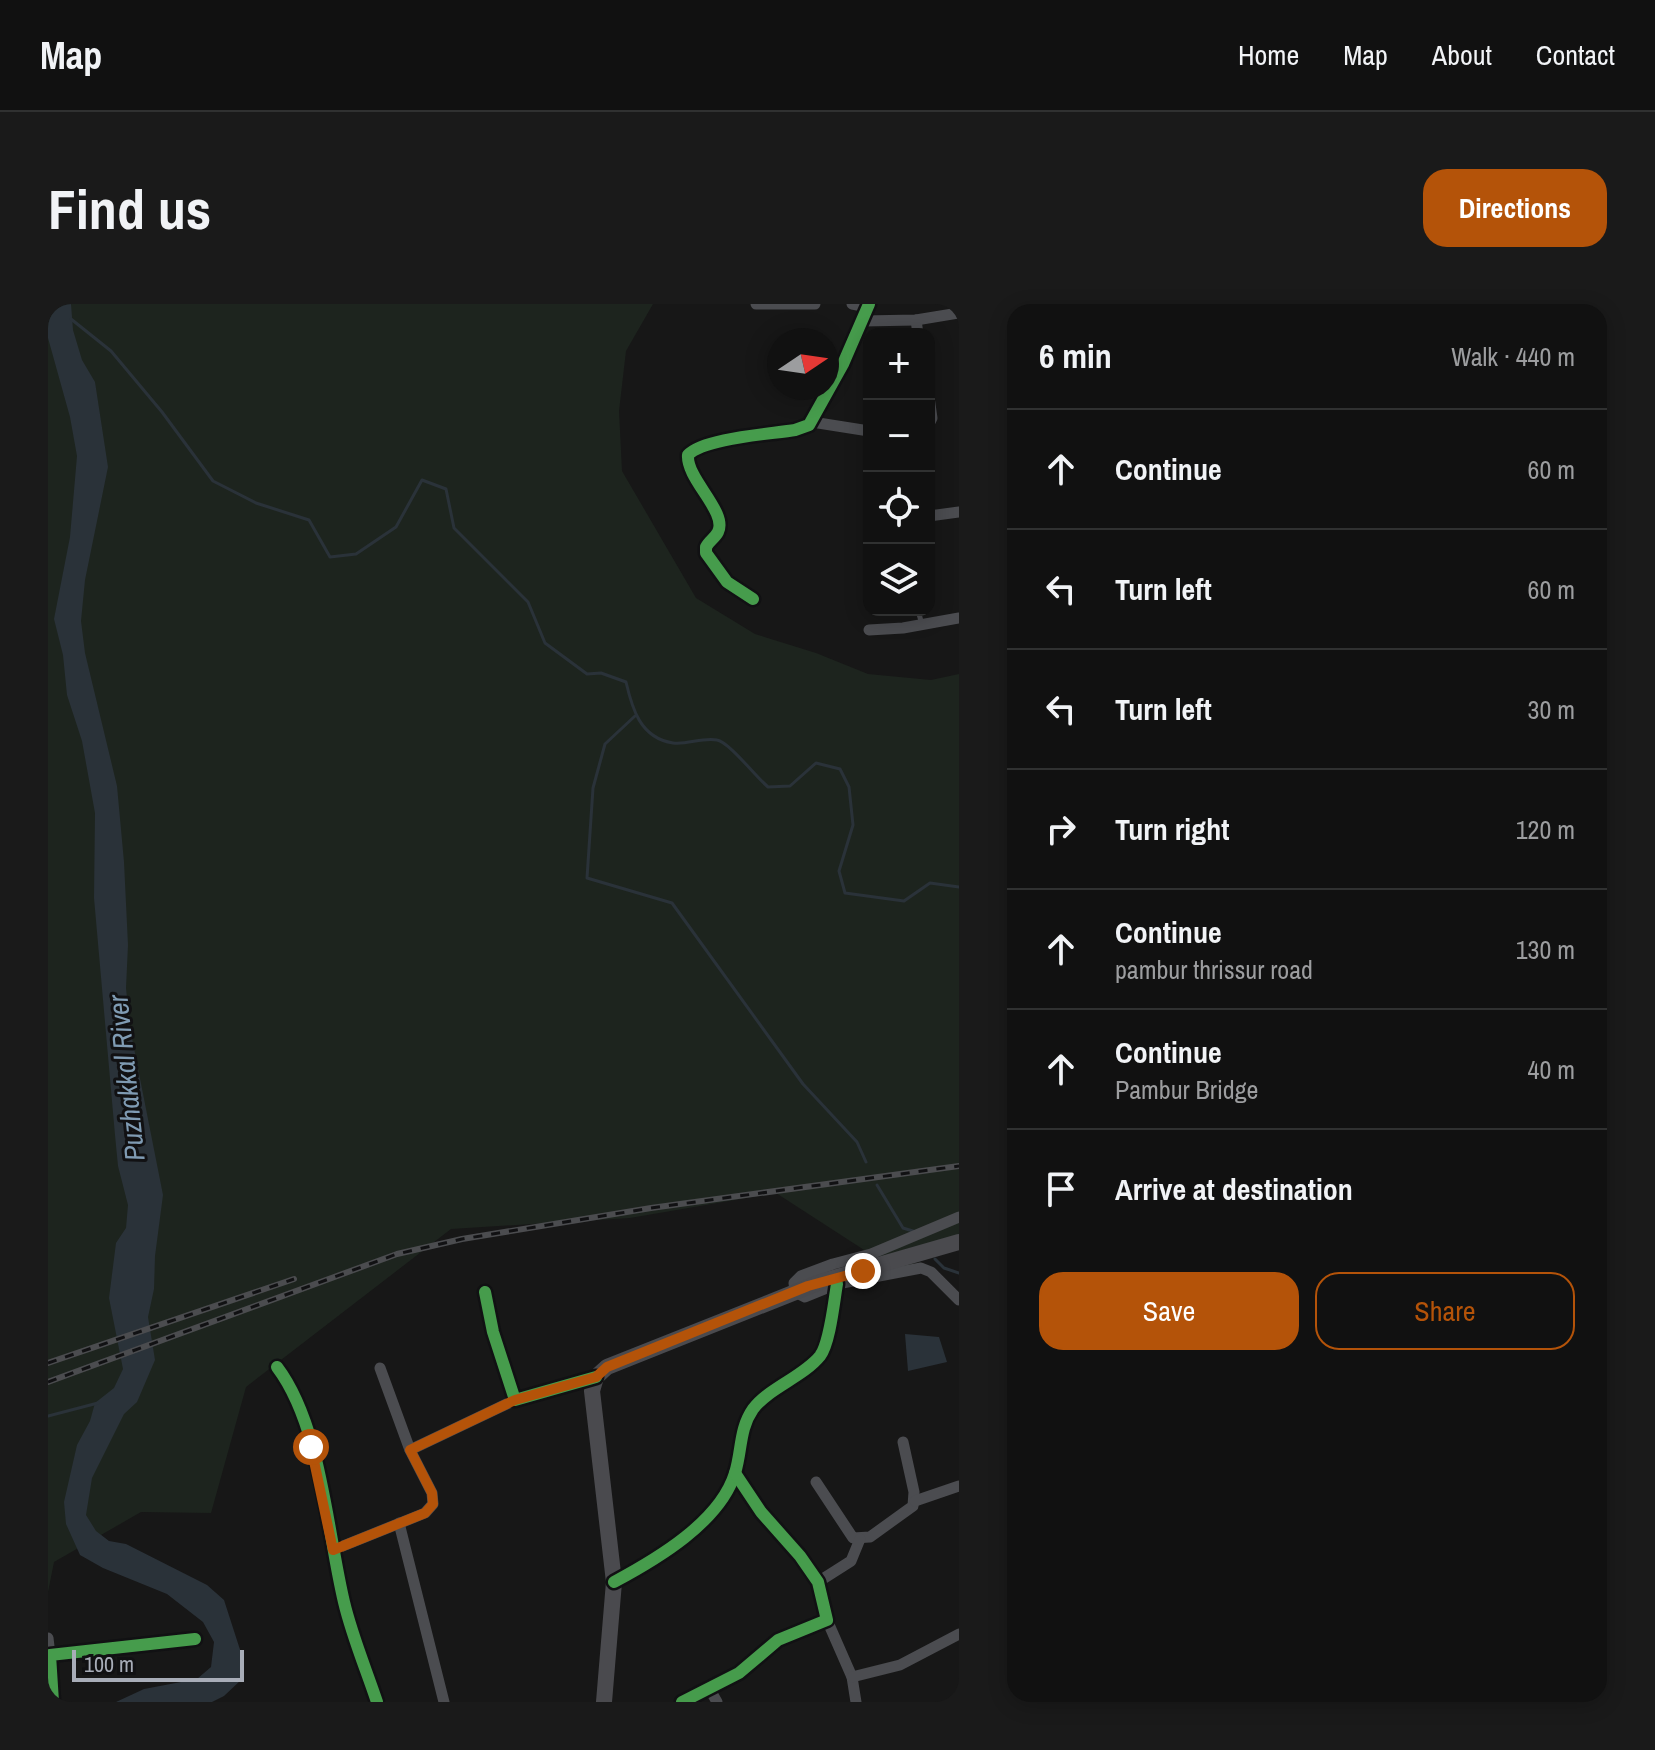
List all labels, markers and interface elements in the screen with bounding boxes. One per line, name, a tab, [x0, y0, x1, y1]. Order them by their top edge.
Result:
text: Map	[40, 30, 102, 81]
text: Home	[1238, 36, 1299, 74]
text: Map	[1343, 36, 1388, 74]
text: About	[1432, 36, 1492, 74]
text: Contact	[1536, 36, 1615, 74]
button: Directions	[1423, 169, 1607, 247]
text: Find us	[48, 171, 211, 246]
north arrow	[767, 328, 839, 400]
map controls	[863, 328, 935, 616]
button: +	[863, 328, 935, 400]
text: 6 min	[1039, 333, 1112, 379]
text: Walk · 440 m	[1451, 339, 1575, 374]
button: −	[863, 400, 935, 472]
icon: ahead	[1039, 447, 1083, 491]
text: Continue	[1115, 449, 1222, 489]
text: 60 m	[1528, 452, 1575, 487]
button: locate	[863, 472, 935, 544]
button: layers	[863, 544, 935, 616]
icon: left	[1039, 567, 1083, 611]
text: Turn left	[1115, 569, 1212, 609]
text: 60 m	[1528, 572, 1575, 607]
icon: left	[1039, 687, 1083, 731]
text: Turn left	[1115, 689, 1212, 729]
text: 30 m	[1528, 692, 1575, 727]
icon: right	[1039, 807, 1083, 851]
text: Turn right	[1115, 809, 1229, 849]
text: 120 m	[1516, 812, 1575, 847]
text: Continue	[1115, 912, 1222, 952]
icon: ahead	[1039, 927, 1083, 971]
text: 130 m	[1516, 932, 1575, 967]
text: pambur thrissur road	[1115, 952, 1313, 987]
water label: Puzhakkal River	[98, 992, 154, 1163]
text: Continue	[1115, 1032, 1222, 1072]
icon: ahead	[1039, 1047, 1083, 1091]
text: 40 m	[1528, 1052, 1575, 1087]
text: Pambur Bridge	[1115, 1072, 1258, 1107]
icon: arrive	[1039, 1167, 1083, 1211]
text: Arrive at destination	[1115, 1169, 1353, 1209]
route end	[845, 1253, 881, 1289]
button: Save	[1039, 1272, 1299, 1350]
button: Share	[1315, 1272, 1575, 1350]
route start	[293, 1429, 329, 1465]
scale bar	[72, 1646, 244, 1682]
text: 100 m	[84, 1649, 134, 1679]

